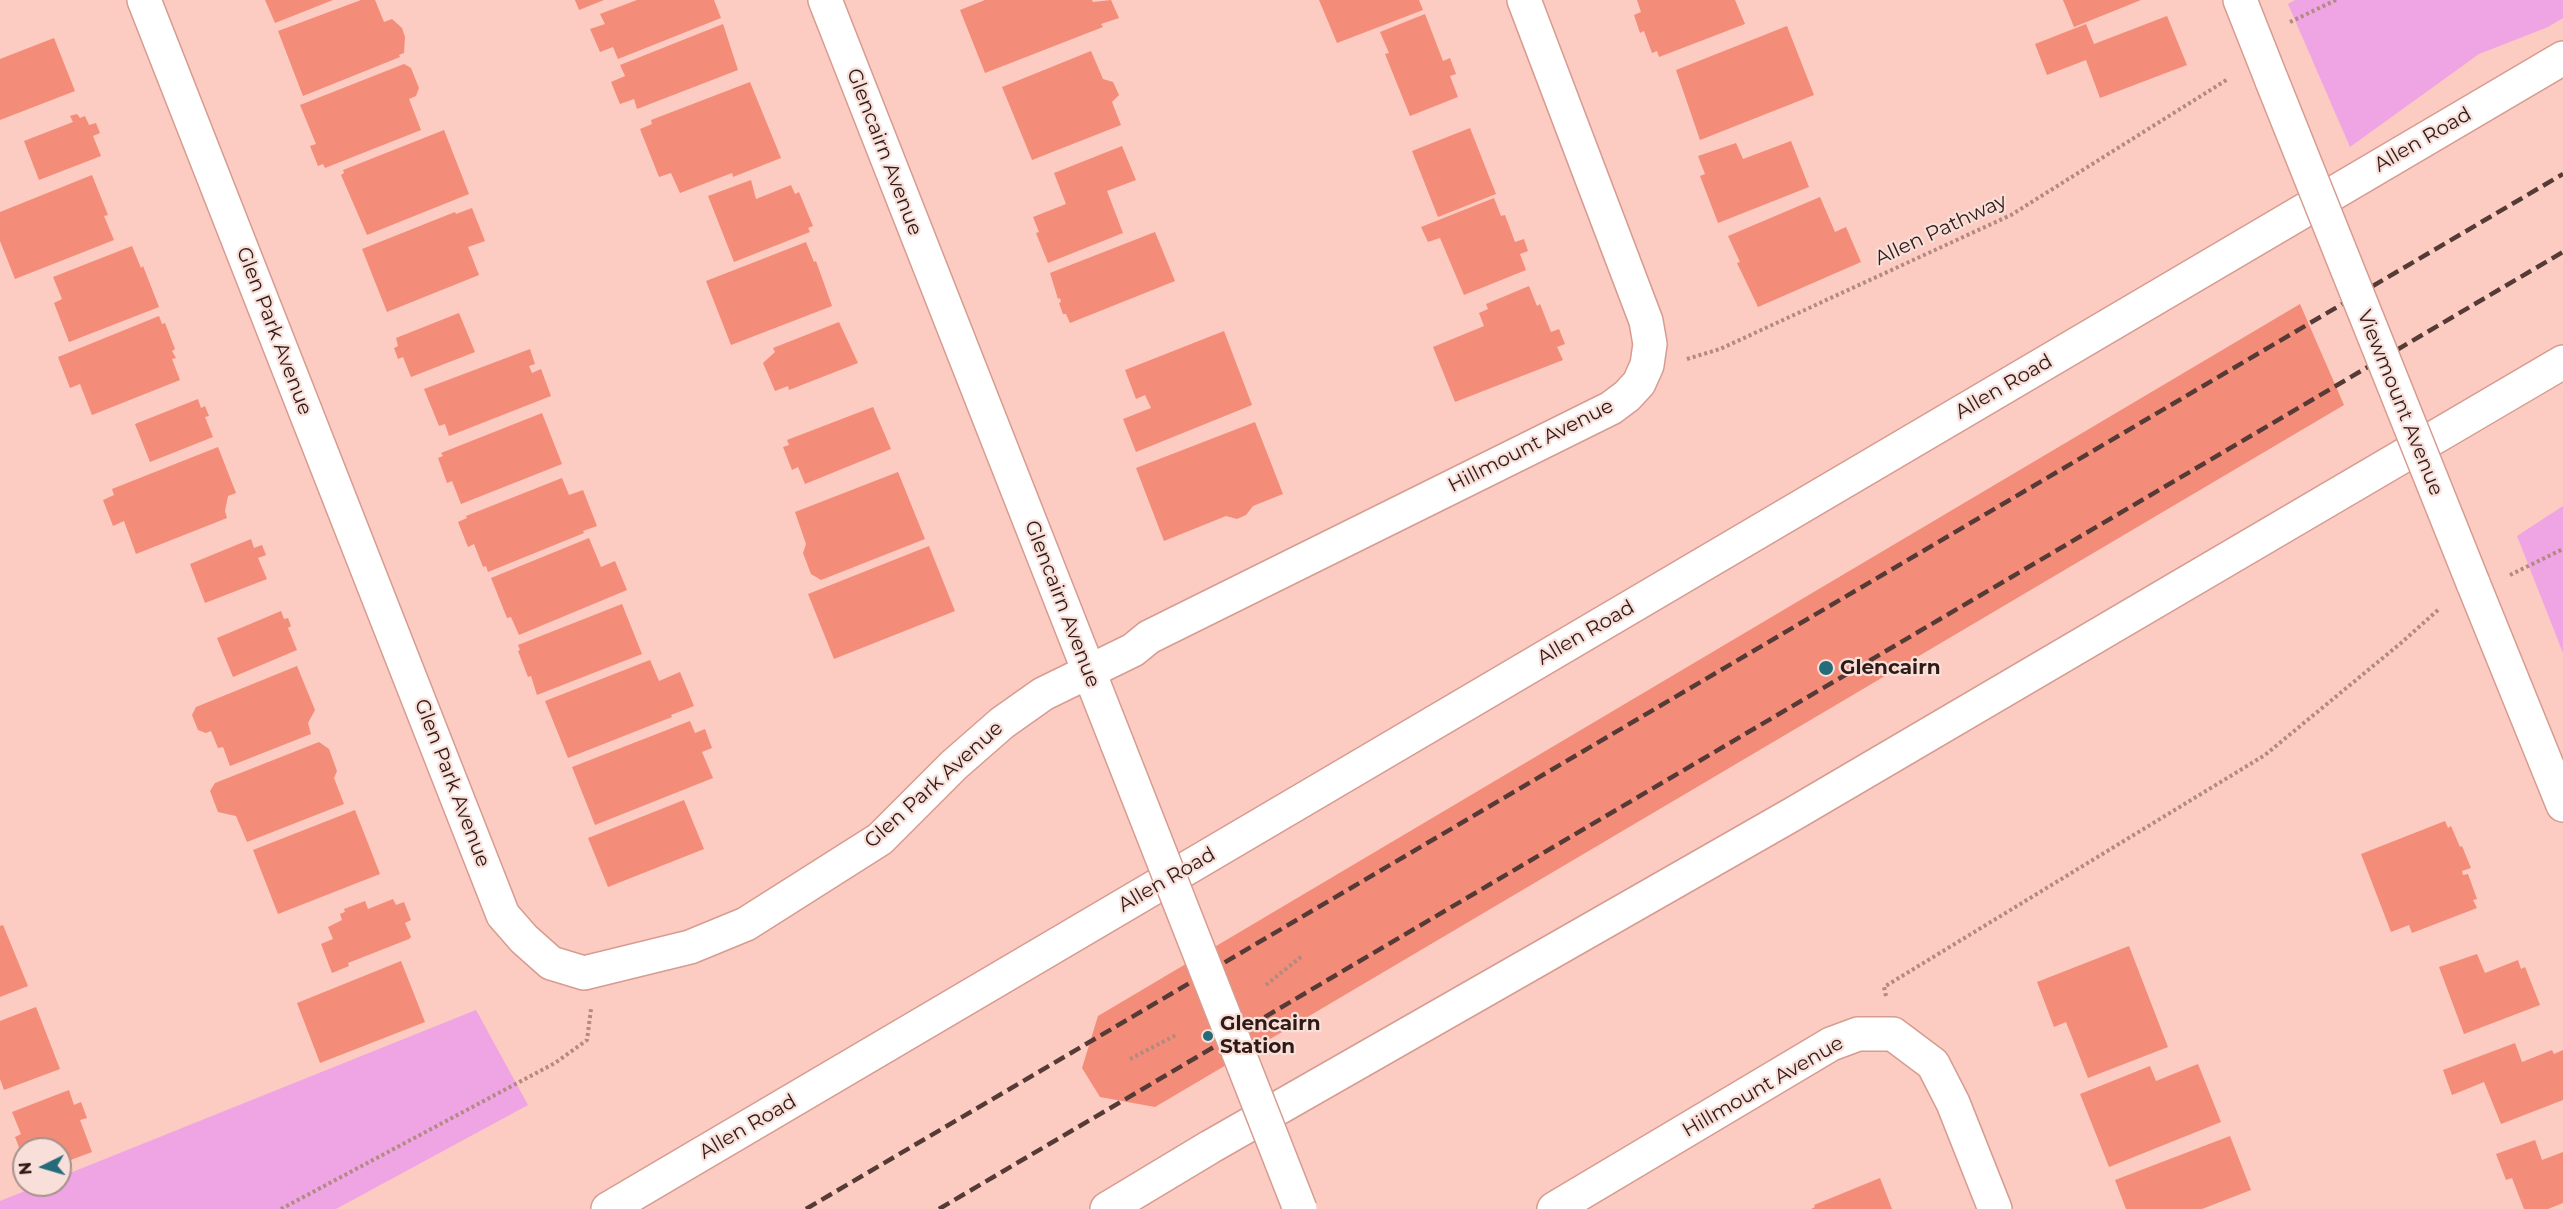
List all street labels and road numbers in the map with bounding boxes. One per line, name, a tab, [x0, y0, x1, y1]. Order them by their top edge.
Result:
street label: Glencairn Avenue	[841, 65, 927, 239]
street label: Allen Road	[2370, 103, 2476, 177]
street label: Allen Pathway	[1871, 189, 2011, 271]
street label: Glen Park Avenue	[231, 244, 317, 418]
street label: Viewmount Avenue	[2352, 307, 2448, 499]
street label: Allen Road	[1951, 350, 2057, 424]
street label: Hillmount Avenue	[1444, 394, 1618, 498]
street label: Glencairn Avenue	[1019, 517, 1105, 691]
street label: Allen Road	[1533, 596, 1639, 670]
street label: Glen Park Avenue	[409, 696, 495, 870]
street label: Glen Park Avenue	[860, 717, 1008, 853]
street label: Allen Road	[1114, 843, 1220, 917]
street label: Hillmount Avenue	[1678, 1031, 1848, 1143]
street label: Allen Road	[695, 1090, 801, 1164]

